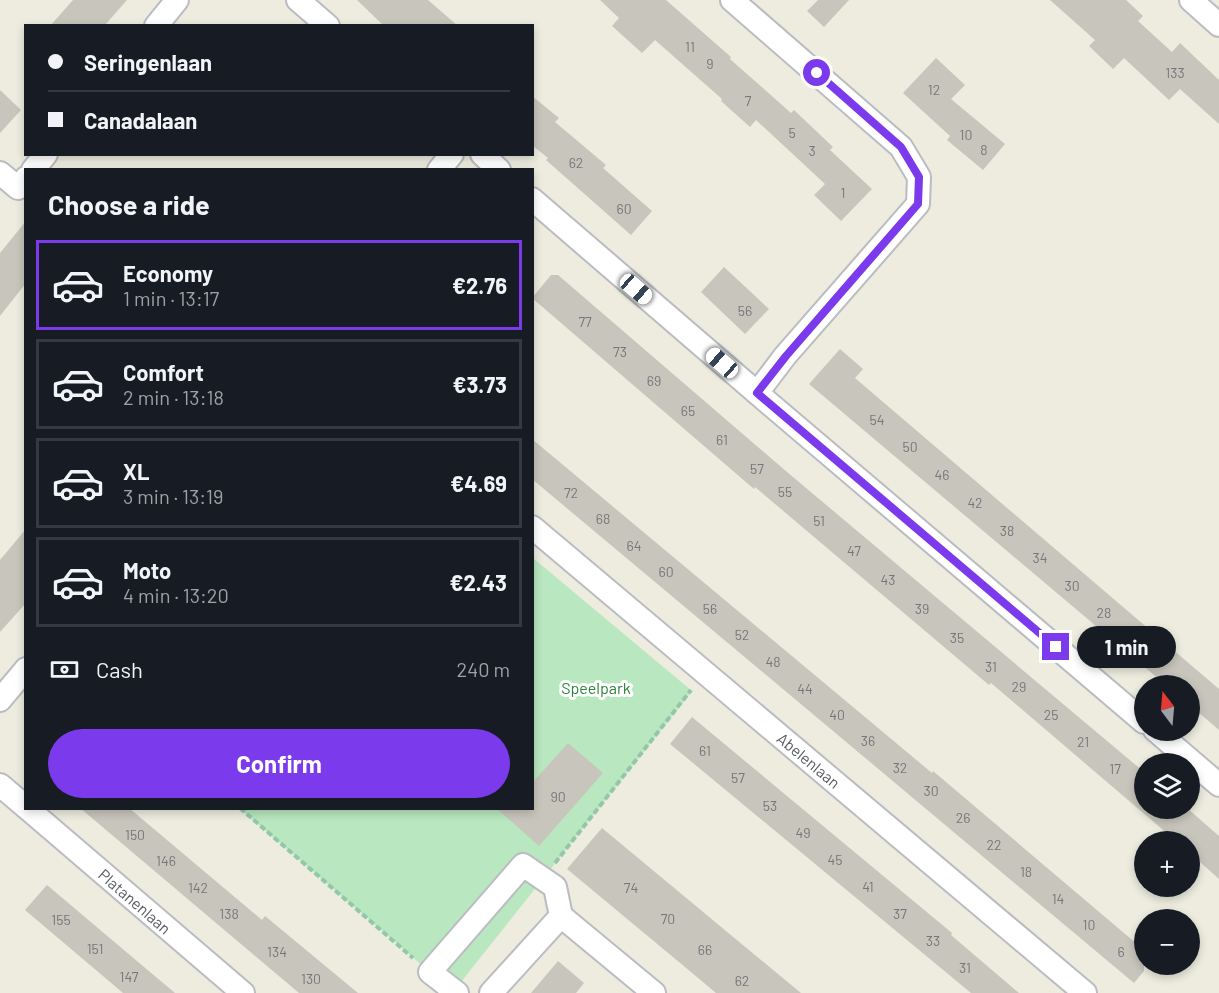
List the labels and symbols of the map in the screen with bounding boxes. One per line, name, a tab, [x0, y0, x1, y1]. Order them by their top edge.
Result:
house number: 11	[685, 38, 695, 55]
house number: 9	[706, 55, 714, 72]
route start	[803, 59, 830, 86]
house number: 133	[1165, 64, 1185, 81]
house number: 12	[928, 81, 940, 98]
house number: 7	[745, 92, 752, 109]
house number: 5	[788, 124, 796, 141]
house number: 10	[960, 126, 972, 143]
house number: 8	[980, 141, 988, 158]
house number: 3	[808, 142, 816, 159]
house number: 62	[569, 154, 583, 171]
house number: 1	[841, 184, 845, 201]
house number: 60	[616, 200, 632, 217]
car	[617, 270, 655, 308]
house number: 56	[738, 302, 752, 319]
house number: 77	[578, 313, 592, 330]
house number: 73	[613, 343, 627, 360]
car	[703, 344, 741, 382]
house number: 69	[647, 372, 661, 389]
house number: 65	[681, 402, 695, 419]
house number: 54	[870, 411, 884, 428]
house number: 61	[716, 431, 728, 448]
house number: 50	[902, 438, 918, 455]
house number: 57	[750, 460, 764, 477]
house number: 46	[935, 466, 949, 483]
house number: 55	[778, 483, 792, 500]
house number: 72	[564, 484, 578, 501]
house number: 42	[967, 494, 983, 511]
house number: 68	[596, 510, 610, 527]
house number: 51	[813, 512, 825, 529]
house number: 38	[1000, 522, 1014, 539]
house number: 64	[627, 537, 641, 554]
house number: 47	[847, 542, 861, 559]
house number: 34	[1033, 549, 1047, 566]
house number: 60	[658, 563, 674, 580]
house number: 43	[881, 571, 895, 588]
house number: 30	[1064, 577, 1080, 594]
house number: 56	[703, 600, 717, 617]
house number: 39	[915, 600, 929, 617]
house number: 28	[1097, 604, 1111, 621]
house number: 52	[735, 626, 749, 643]
callout: 1 min	[1077, 626, 1176, 668]
house number: 35	[950, 629, 964, 646]
route end	[1042, 633, 1069, 660]
house number: 48	[765, 653, 781, 670]
house number: 31	[985, 658, 997, 675]
north arrow	[1134, 675, 1200, 741]
park label: Speelpark	[561, 678, 631, 697]
house number: 29	[1012, 678, 1026, 695]
house number: 44	[797, 680, 813, 697]
house number: 40	[829, 706, 845, 723]
house number: 25	[1044, 706, 1058, 723]
street label: Abelenlaan	[774, 728, 844, 792]
house number: 36	[861, 732, 875, 749]
house number: 21	[1077, 733, 1089, 750]
house number: 61	[699, 742, 711, 759]
house number: 32	[893, 759, 907, 776]
house number: 17	[1109, 760, 1121, 777]
house number: 57	[731, 769, 745, 786]
house number: 30	[923, 782, 939, 799]
house number: 90	[550, 788, 566, 805]
house number: 53	[763, 797, 777, 814]
house number: 26	[956, 809, 970, 826]
house number: 49	[795, 824, 811, 841]
house number: 150	[125, 826, 145, 843]
house number: 22	[986, 836, 1002, 853]
house number: 45	[828, 851, 842, 868]
house number: 146	[156, 852, 176, 869]
house number: 18	[1020, 863, 1032, 880]
street label: Platanenlaan	[95, 864, 175, 938]
house number: 41	[862, 878, 874, 895]
house number: 142	[188, 879, 208, 896]
house number: 74	[624, 879, 638, 896]
house number: 14	[1052, 890, 1064, 907]
house number: 138	[219, 905, 239, 922]
house number: 37	[893, 905, 907, 922]
house number: 70	[661, 910, 675, 927]
house number: 155	[51, 911, 71, 928]
house number: 10	[1083, 916, 1095, 933]
house number: 33	[926, 932, 940, 949]
house number: 151	[87, 940, 103, 957]
house number: 66	[698, 941, 712, 958]
house number: 134	[267, 943, 287, 960]
house number: 6	[1117, 943, 1125, 960]
house number: 31	[959, 959, 971, 976]
house number: 147	[120, 968, 139, 985]
house number: 130	[301, 970, 321, 987]
house number: 62	[735, 972, 749, 989]

